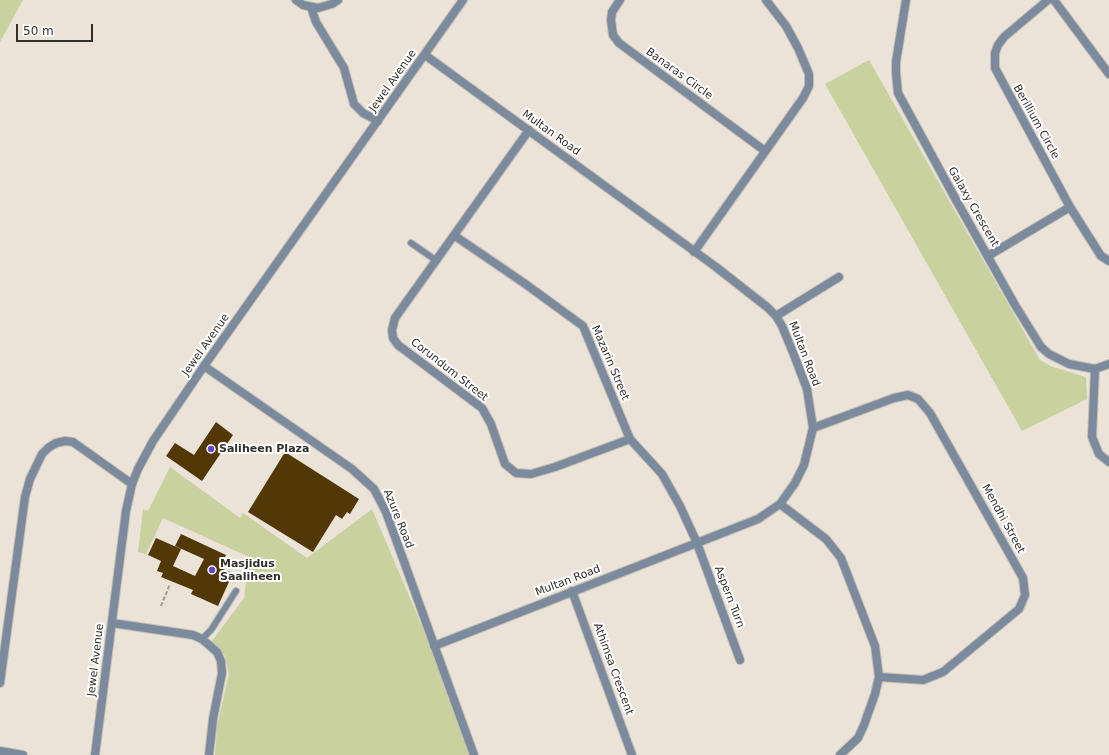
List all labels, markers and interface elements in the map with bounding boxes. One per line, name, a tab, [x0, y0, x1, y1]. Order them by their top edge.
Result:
scale bar	[18, 16, 95, 42]
text: 50 m	[23, 24, 54, 38]
street label: Banaras Circle	[643, 45, 715, 103]
street label: Jewel Avenue	[367, 47, 419, 115]
street label: Berillium Circle	[1010, 82, 1062, 162]
street label: Multan Road	[519, 107, 583, 159]
street label: Galaxy Crescent	[945, 165, 1001, 249]
street label: Jewel Avenue	[180, 311, 232, 379]
street label: Multan Road	[786, 320, 822, 388]
street label: Mazarin Street	[588, 324, 632, 402]
street label: Corundum Street	[408, 336, 490, 404]
place label: Saliheen Plaza	[219, 442, 309, 456]
marker: Saliheen Plaza	[206, 444, 216, 454]
street label: Mendhi Street	[979, 482, 1027, 556]
street label: Azure Road	[380, 488, 416, 550]
place label: Masjidus Saaliheen	[220, 557, 281, 583]
street label: Multan Road	[534, 563, 602, 599]
street label: Aspern Turn	[711, 564, 747, 630]
marker: Masjidus Saaliheen	[207, 565, 217, 575]
street label: Athimsa Crescent	[590, 621, 636, 717]
street label: Jewel Avenue	[85, 623, 107, 697]

